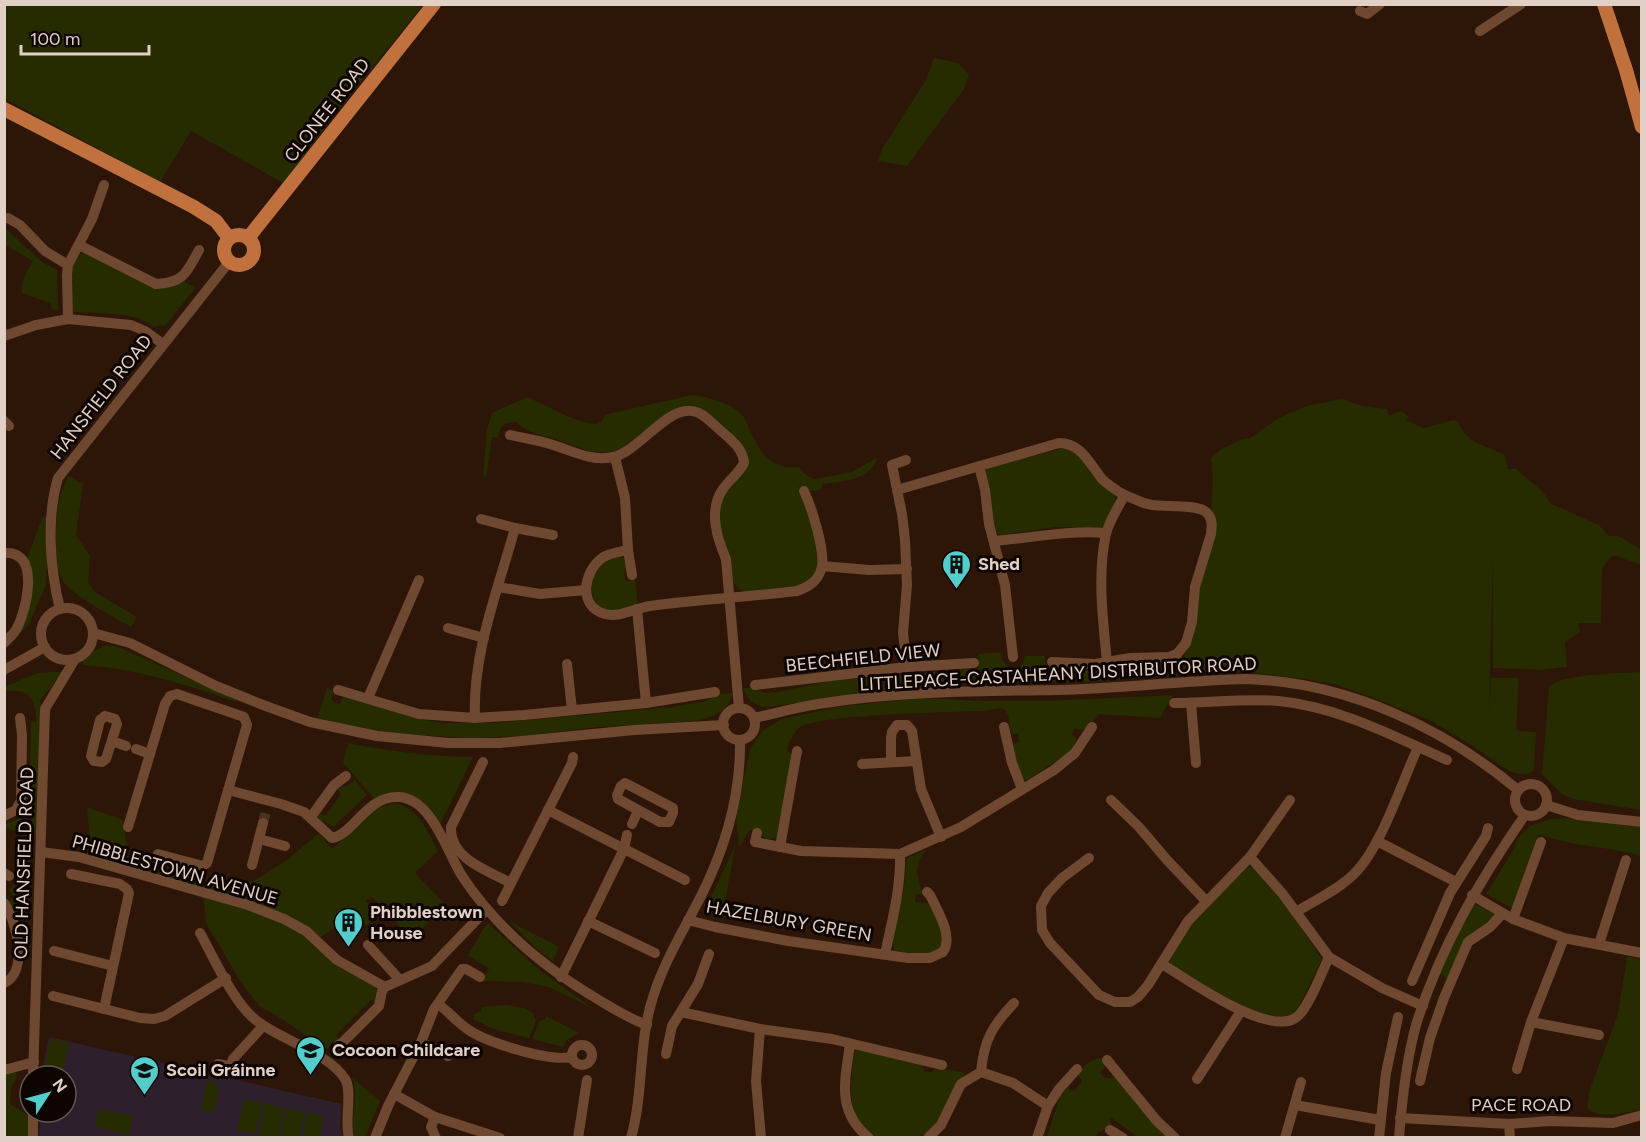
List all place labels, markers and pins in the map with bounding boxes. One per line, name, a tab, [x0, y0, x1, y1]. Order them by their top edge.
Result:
building icon: Shed	[941, 548, 973, 590]
place label: Shed	[978, 553, 1020, 575]
place label: Phibblestown House	[370, 901, 482, 944]
building icon: Phibblestown House	[333, 906, 365, 948]
school or university icon: Cocoon Childcare	[295, 1034, 327, 1076]
place label: Cocoon Childcare	[332, 1039, 480, 1061]
school or university icon: Scoil Gráinne	[129, 1054, 161, 1096]
place label: Scoil Gráinne	[166, 1059, 276, 1081]

